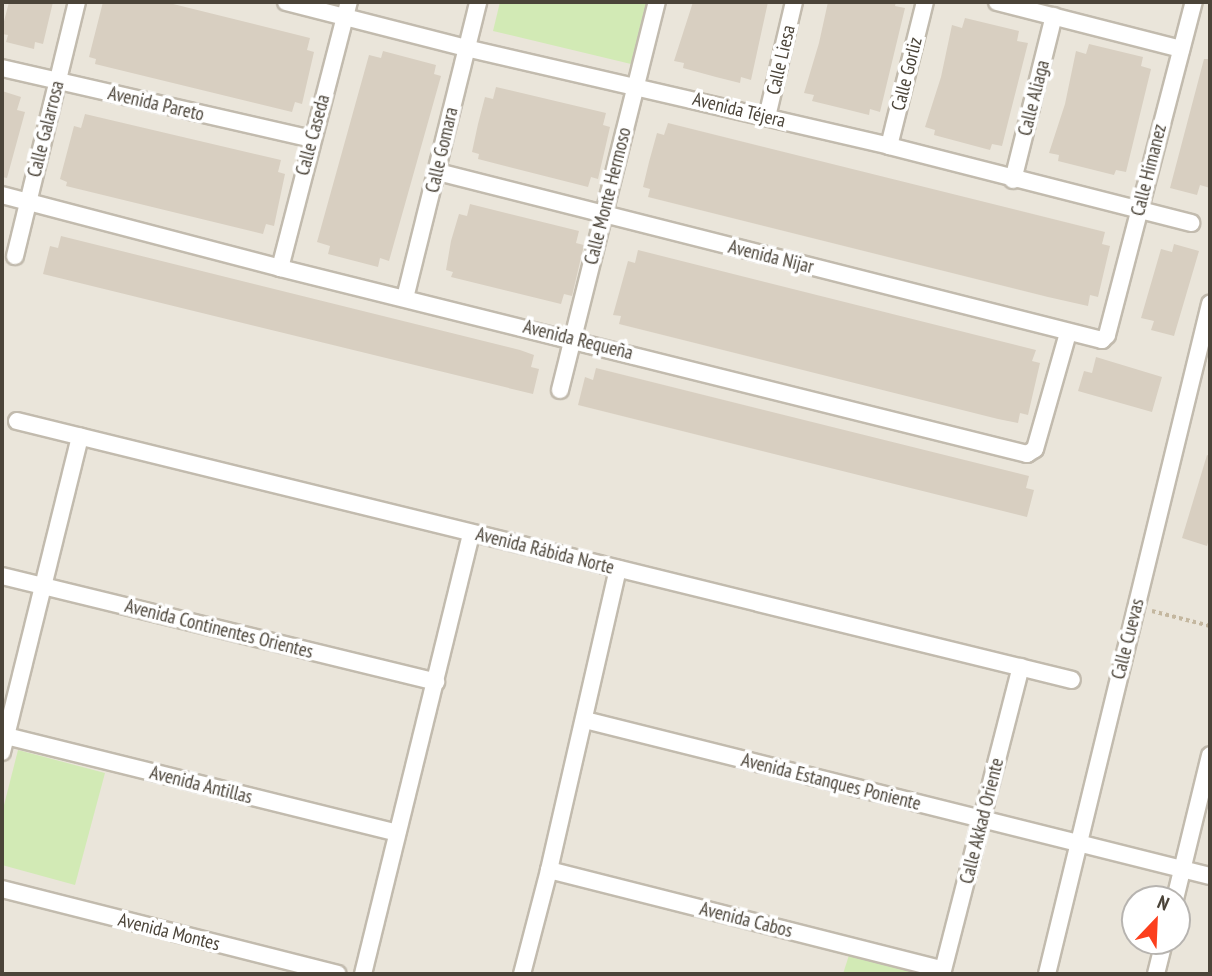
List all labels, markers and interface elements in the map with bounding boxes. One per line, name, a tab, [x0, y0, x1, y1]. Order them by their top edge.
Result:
street label: Calle Liesa	[762, 23, 800, 97]
street label: Calle Gorliz	[887, 35, 927, 113]
street label: Calle Aliaga	[1014, 58, 1054, 138]
street label: Calle Galarrosa	[23, 79, 69, 179]
street label: Avenida Pareto	[106, 82, 206, 126]
street label: Avenida Téjera	[690, 87, 788, 133]
street label: Calle Caseda	[291, 92, 335, 178]
street label: Calle Gomara	[421, 105, 463, 195]
street label: Calle Himanez	[1127, 122, 1171, 218]
street label: Calle Monte Hermoso	[580, 125, 636, 267]
street label: Avenida Nijar	[726, 235, 816, 279]
street label: Avenida Requeña	[521, 315, 635, 365]
street label: Avenida Rábida Norte	[473, 523, 617, 579]
street label: Avenida Continentes Orientes	[123, 595, 315, 663]
street label: Calle Cuevas	[1107, 596, 1149, 682]
street label: Avenida Estanques Poniente	[739, 749, 923, 815]
street label: Calle Akkad Oriente	[955, 756, 1009, 886]
street label: Avenida Antillas	[147, 761, 255, 809]
north arrow	[1121, 885, 1191, 955]
text: N	[1154, 889, 1173, 916]
street label: Avenida Cabos	[697, 897, 795, 943]
street label: Avenida Montes	[116, 908, 222, 956]

